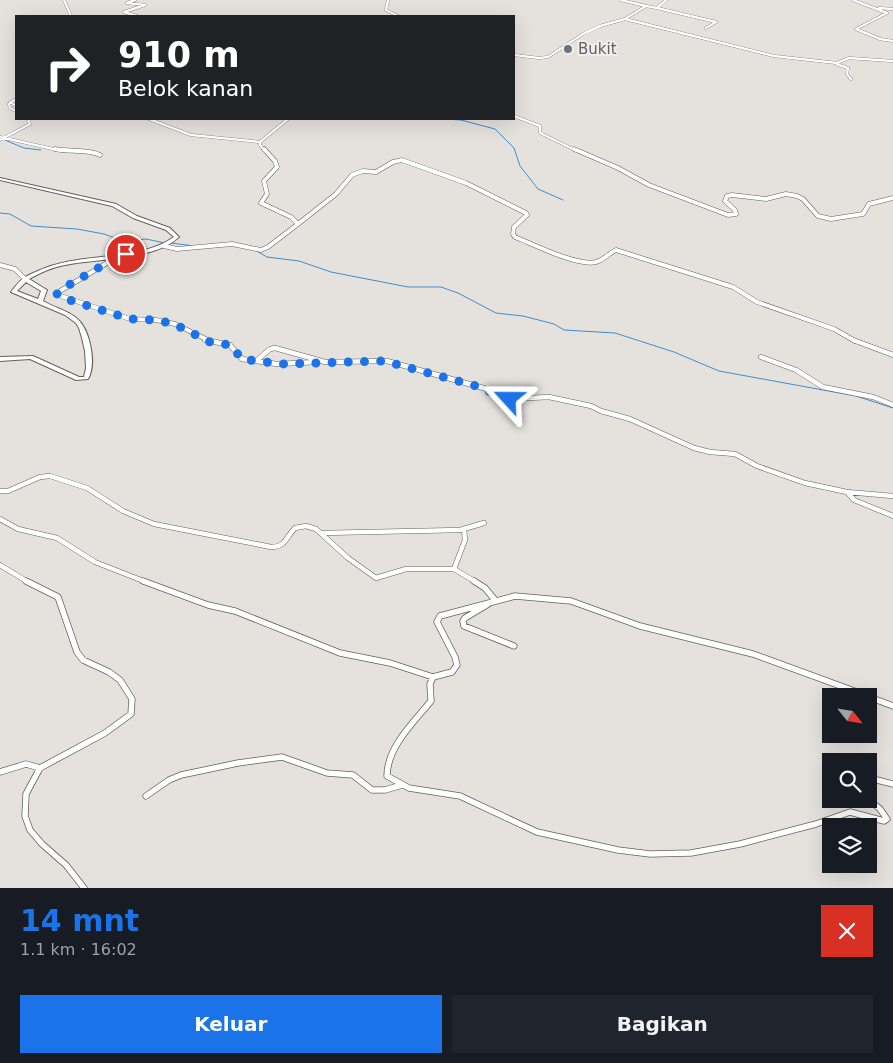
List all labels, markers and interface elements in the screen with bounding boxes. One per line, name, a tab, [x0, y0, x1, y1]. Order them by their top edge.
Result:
icon: right	[35, 35, 100, 100]
text: 910 m	[118, 35, 240, 75]
place label: Bukit	[578, 40, 617, 58]
marker: Bukit	[562, 43, 574, 55]
text: Belok kanan	[118, 76, 253, 101]
pin	[105, 233, 147, 275]
icon: arrive	[112, 240, 140, 268]
position arrow	[482, 372, 534, 424]
north arrow	[822, 688, 878, 742]
map controls	[822, 688, 877, 873]
button: search	[822, 753, 877, 808]
button: layers	[822, 818, 877, 873]
text: 14 mnt	[20, 903, 139, 938]
button: close	[821, 905, 873, 957]
text: 1.1 km · 16:02	[20, 940, 137, 959]
button: Keluar	[20, 995, 442, 1053]
button: Bagikan	[452, 995, 873, 1053]

